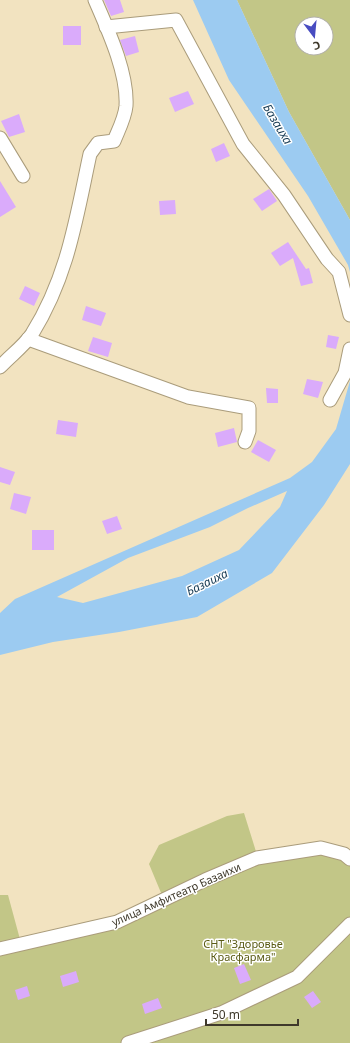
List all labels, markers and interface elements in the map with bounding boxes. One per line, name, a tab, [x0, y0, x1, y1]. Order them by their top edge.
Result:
north arrow	[294, 16, 334, 56]
text: С	[311, 38, 322, 54]
water label: Базаиха	[259, 101, 297, 148]
water label: Базаиха	[183, 565, 231, 599]
street label: улица Амфитеатр Базаихи	[109, 859, 243, 929]
park label: СНТ "Здоровье Красфарма"	[203, 936, 283, 964]
scale bar	[206, 1001, 298, 1027]
text: 50 m	[212, 1006, 240, 1023]

